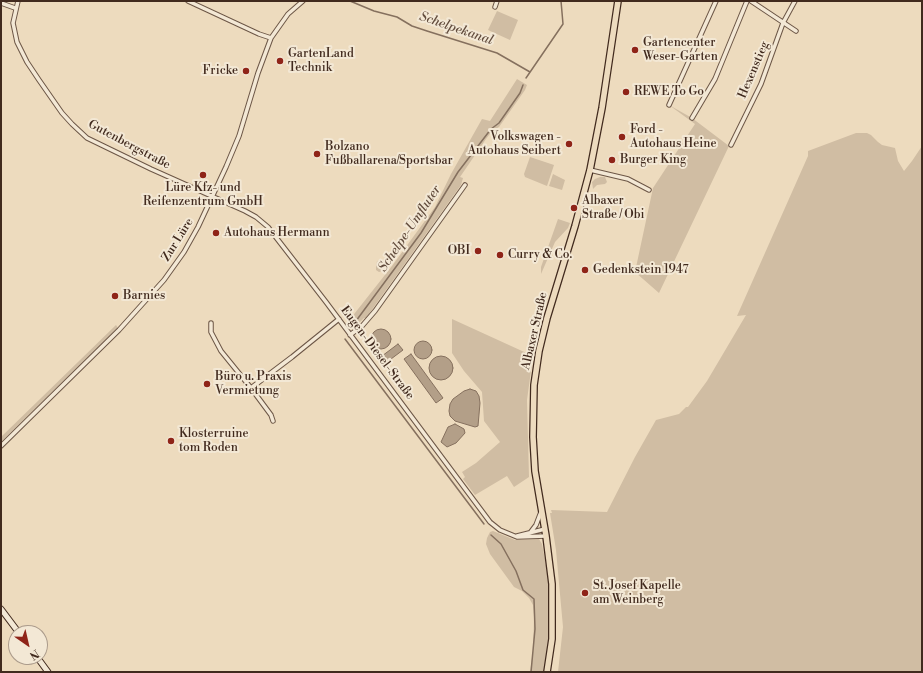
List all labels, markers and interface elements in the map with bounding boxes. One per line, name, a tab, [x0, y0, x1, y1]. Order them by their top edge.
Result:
water label: Schelpekanal	[417, 9, 495, 49]
place label: Gartencenter Weser-Garten	[643, 36, 718, 64]
street label: Hexenstieg	[736, 39, 772, 101]
marker: Gartencenter Weser-Garten	[630, 45, 640, 55]
place label: GartenLand Technik	[288, 47, 354, 75]
marker: GartenLand Technik	[275, 56, 285, 66]
place label: Fricke	[203, 64, 238, 78]
marker: Fricke	[241, 66, 251, 76]
place label: REWE To Go	[634, 85, 704, 99]
marker: REWE To Go	[621, 87, 631, 97]
street label: Gutenbergstraße	[86, 117, 172, 173]
place label: Ford - Autohaus Heine	[630, 123, 716, 151]
place label: Volkswagen - Autohaus Seibert	[468, 130, 561, 158]
marker: Ford - Autohaus Heine	[617, 132, 627, 142]
marker: Volkswagen - Autohaus Seibert	[564, 139, 574, 149]
place label: Bolzano Fußballarena/Sportsbar	[325, 140, 453, 168]
marker: Bolzano Fußballarena/Sportsbar	[312, 149, 322, 159]
place label: Burger King	[620, 153, 686, 167]
marker: Burger King	[607, 155, 617, 165]
marker: Lüre Kfz- und Reifenzentrum GmbH	[198, 170, 208, 180]
place label: Lüre Kfz- und Reifenzentrum GmbH	[143, 181, 263, 209]
water label: Schelpe-Umfluter	[375, 183, 445, 275]
place label: Albaxer Straße / Obi	[582, 194, 645, 222]
marker: Albaxer Straße / Obi	[569, 203, 579, 213]
street label: Zur Lüre	[159, 216, 197, 264]
place label: Autohaus Hermann	[224, 226, 330, 240]
marker: Autohaus Hermann	[211, 228, 221, 238]
place label: OBI	[448, 244, 470, 258]
marker: OBI	[473, 246, 483, 256]
place label: Curry & Co.	[508, 248, 572, 262]
marker: Curry & Co.	[495, 250, 505, 260]
place label: Gedenkstein 1947	[593, 263, 688, 277]
marker: Gedenkstein 1947	[580, 265, 590, 275]
place label: Barnies	[123, 289, 165, 303]
marker: Barnies	[110, 291, 120, 301]
street label: Albaxer Straße	[519, 291, 551, 371]
street label: Eugen-Diesel-Straße	[337, 303, 417, 403]
place label: Büro u. Praxis Vermietung	[215, 370, 291, 398]
marker: Büro u. Praxis Vermietung	[202, 379, 212, 389]
place label: Klosterruine tom Roden	[179, 427, 249, 455]
marker: Klosterruine tom Roden	[166, 436, 176, 446]
place label: St. Josef Kapelle am Weinberg	[593, 579, 681, 607]
marker: St. Josef Kapelle am Weinberg	[580, 588, 590, 598]
north arrow	[8, 625, 48, 665]
text: N	[27, 646, 42, 662]

